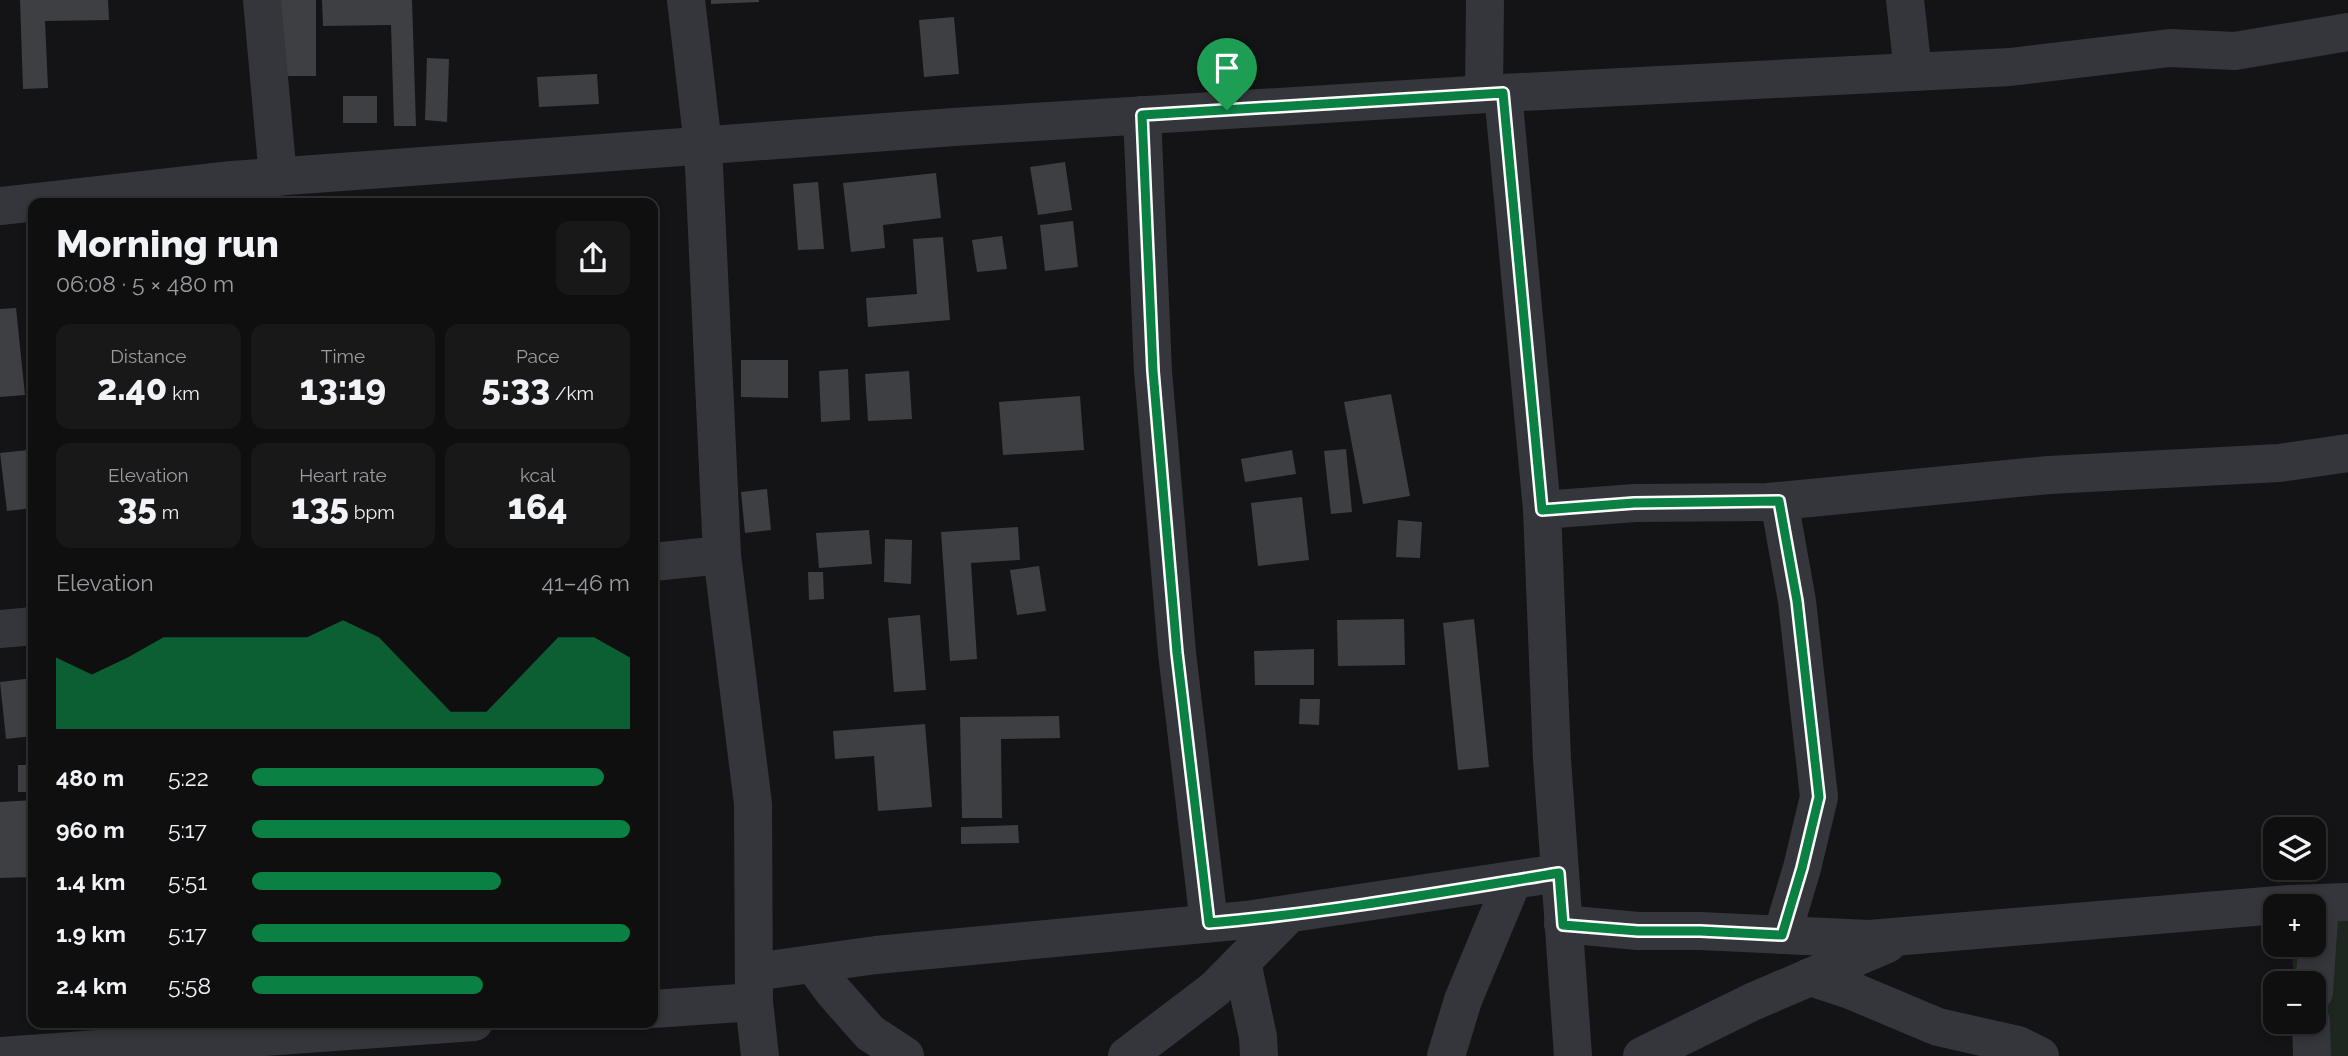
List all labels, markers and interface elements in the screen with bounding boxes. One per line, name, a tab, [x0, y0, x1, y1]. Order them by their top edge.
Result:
pin	[1197, 38, 1257, 110]
icon: arrive	[1208, 49, 1246, 87]
text: Morning run	[56, 221, 279, 266]
button: share	[556, 221, 630, 295]
text: 06:08 · 5 × 480 m	[56, 270, 234, 297]
text: Distance	[110, 345, 186, 367]
text: Time	[321, 345, 365, 367]
text: Pace	[516, 345, 559, 367]
text: 2.40	[97, 367, 167, 408]
text: 13:19	[300, 367, 386, 408]
text: 5:33	[481, 367, 550, 408]
text: km	[167, 382, 200, 404]
text: /km	[550, 382, 594, 404]
text: Elevation	[108, 464, 189, 486]
text: Heart rate	[299, 464, 387, 486]
text: kcal	[520, 464, 555, 486]
text: 35	[117, 486, 157, 527]
text: 135	[291, 486, 349, 527]
text: 164	[508, 486, 567, 527]
text: m	[157, 501, 179, 523]
text: bpm	[349, 501, 395, 523]
text: Elevation	[56, 569, 154, 596]
text: 41–46 m	[541, 569, 630, 596]
text: 480 m	[56, 764, 124, 791]
text: 5:22	[168, 764, 209, 791]
text: 960 m	[56, 816, 125, 843]
text: 5:17	[168, 816, 207, 843]
map controls	[2263, 817, 2326, 1034]
button: layers	[2263, 817, 2326, 880]
text: 1.4 km	[56, 868, 125, 895]
text: 5:51	[168, 868, 207, 895]
button: +	[2263, 894, 2326, 957]
text: 1.9 km	[56, 920, 126, 947]
text: 5:17	[168, 920, 207, 947]
button: −	[2263, 971, 2326, 1034]
text: 2.4 km	[56, 972, 127, 999]
text: 5:58	[168, 972, 211, 999]

